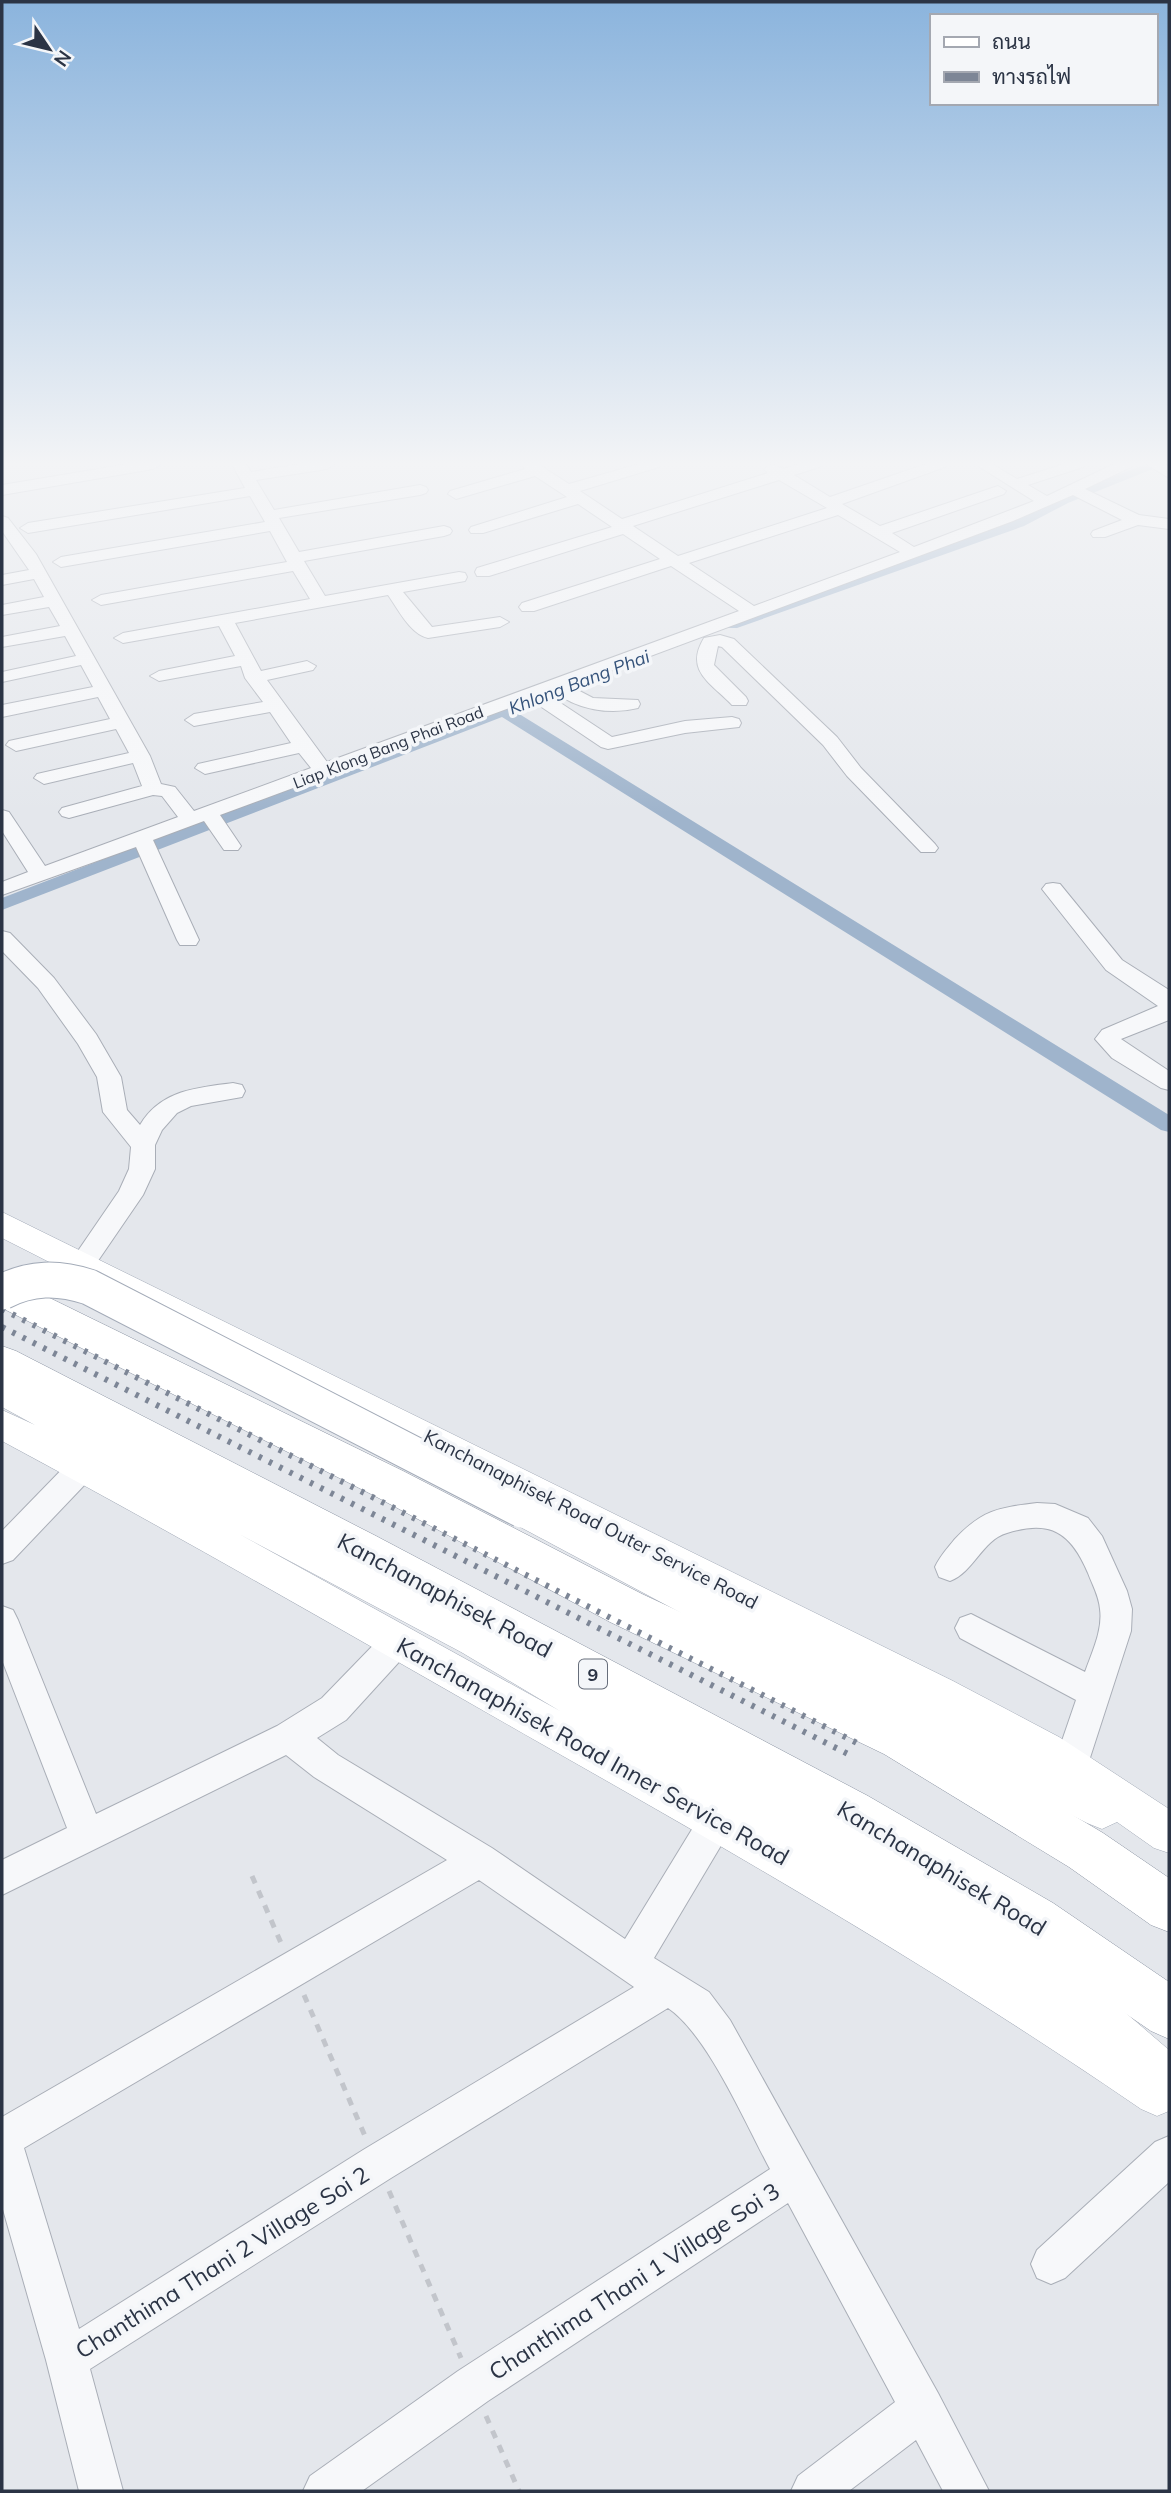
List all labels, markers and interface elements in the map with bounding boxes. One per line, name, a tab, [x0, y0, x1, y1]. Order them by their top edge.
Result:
north arrow	[14, 14, 84, 84]
legend	[930, 14, 1157, 105]
text: ถนน	[992, 28, 1031, 54]
text: N	[49, 46, 77, 72]
text: ทางรถไฟ	[992, 63, 1071, 89]
water label: Khlong Bang Phai	[505, 644, 653, 719]
street label: Liap Klong Bang Phai Road	[290, 701, 486, 793]
street label: Kanchanaphisek Road Outer Service Road	[420, 1424, 762, 1614]
street label: Kanchanaphisek Road	[333, 1527, 557, 1663]
street label: Kanchanaphisek Road Inner Service Road	[392, 1631, 794, 1871]
road number: 9	[579, 1660, 607, 1688]
street label: Kanchanaphisek Road	[832, 1794, 1052, 1942]
street label: Chanthima Thani 2 Village Soi 2	[70, 2159, 374, 2365]
street label: Chanthima Thani 1 Village Soi 3	[483, 2176, 785, 2386]

